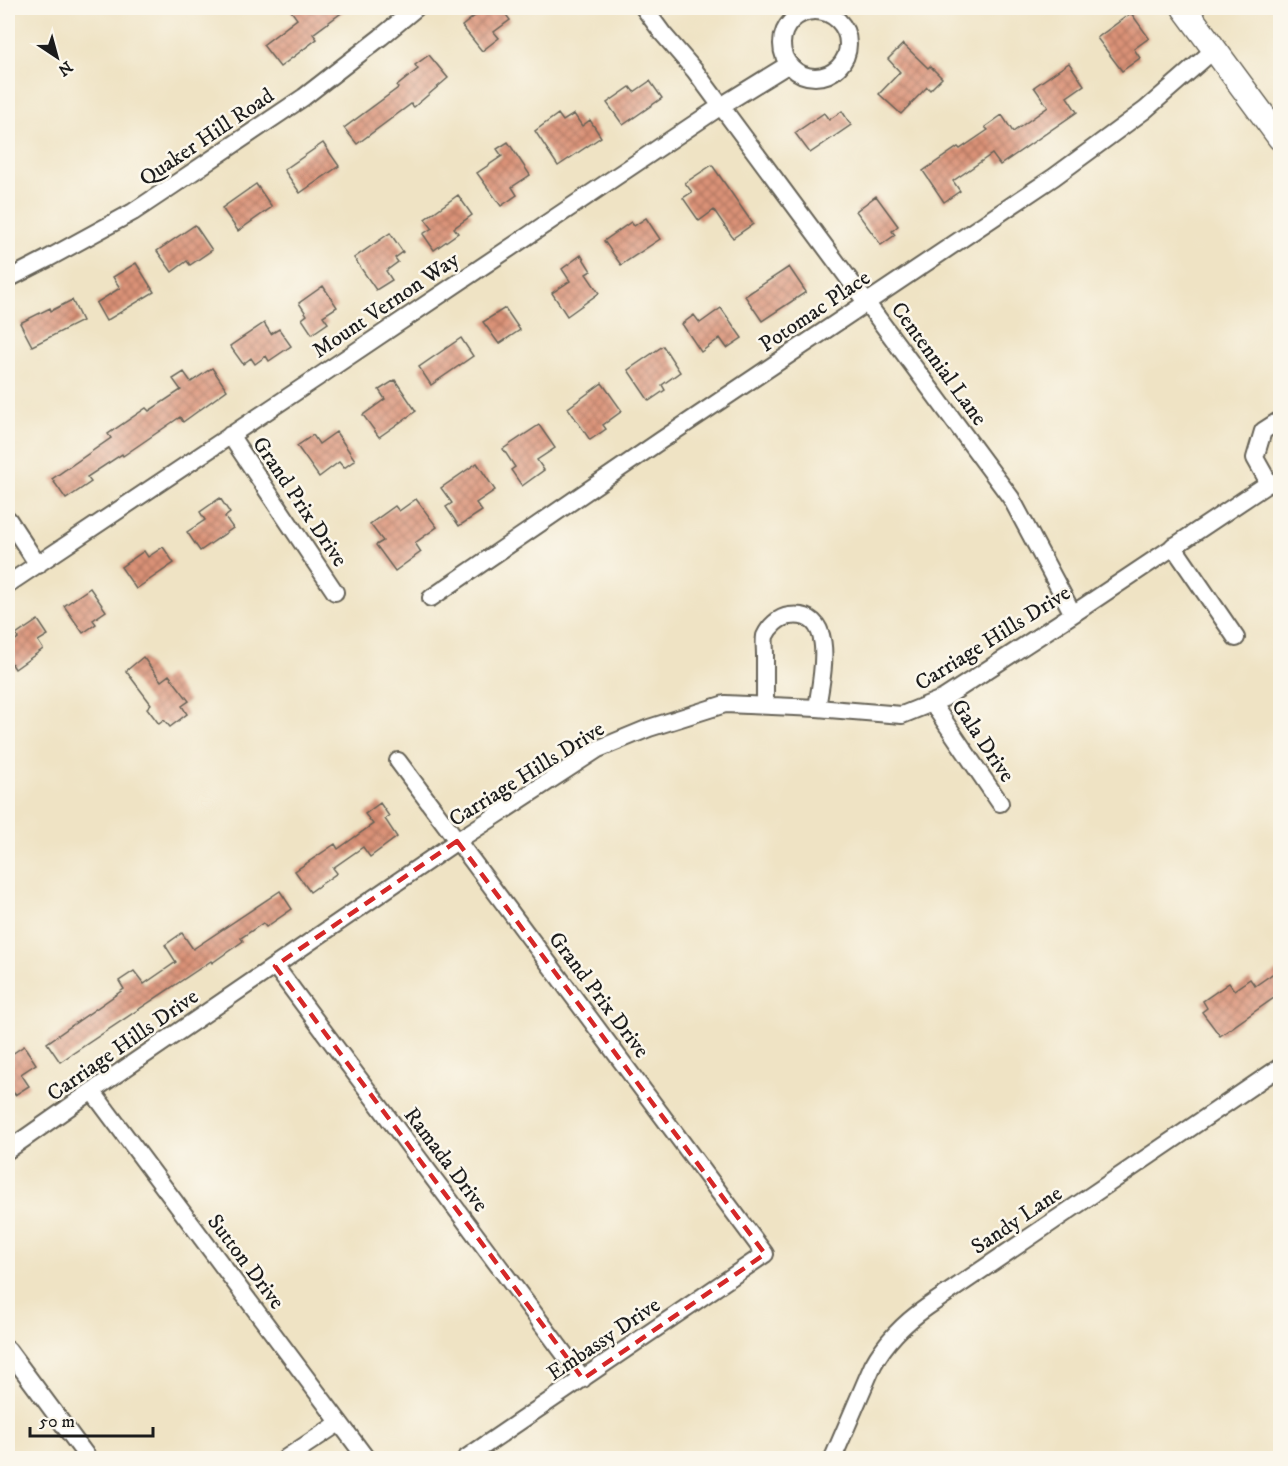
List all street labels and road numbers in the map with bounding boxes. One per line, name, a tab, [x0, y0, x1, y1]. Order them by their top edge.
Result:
street label: Quaker Hill Road	[134, 82, 279, 192]
street label: Mount Vernon Way	[307, 246, 465, 364]
street label: Potomac Place	[754, 264, 875, 358]
street label: Centennial Lane	[885, 297, 993, 431]
street label: Grand Prix Drive	[246, 432, 353, 572]
street label: Carriage Hills Drive	[910, 580, 1076, 697]
street label: Gala Drive	[945, 694, 1020, 788]
street label: Carriage Hills Drive	[444, 716, 610, 833]
street label: Grand Prix Drive	[543, 926, 655, 1063]
street label: Carriage Hills Drive	[42, 983, 204, 1107]
street label: Ramada Drive	[398, 1102, 494, 1217]
street label: Sandy Lane	[966, 1180, 1068, 1261]
street label: Sutton Drive	[201, 1209, 290, 1315]
street label: Embassy Drive	[542, 1292, 665, 1387]

